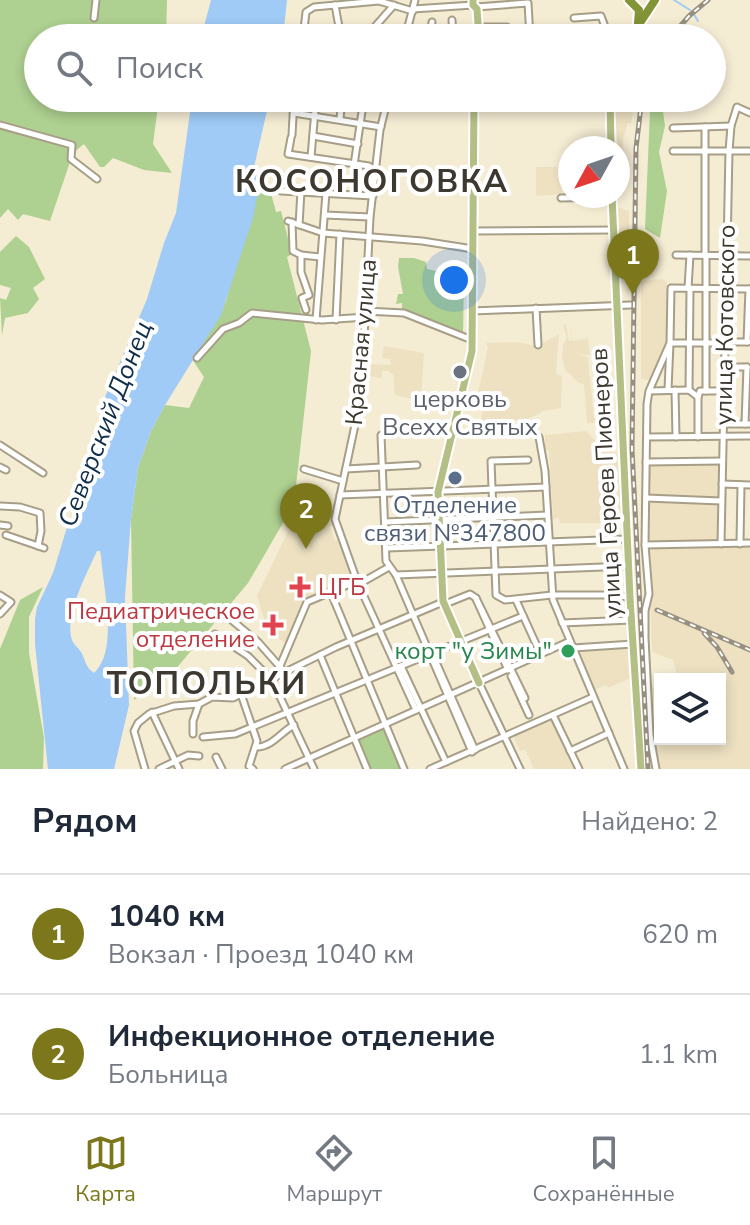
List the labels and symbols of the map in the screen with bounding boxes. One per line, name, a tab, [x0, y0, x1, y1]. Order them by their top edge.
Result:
north arrow	[558, 136, 630, 208]
district label: КОСОНОГОВКА	[235, 160, 509, 203]
street label: улица Котовского	[707, 224, 743, 426]
pin: 1	[607, 229, 659, 295]
street label: Красная улица	[338, 257, 384, 427]
your location	[434, 260, 474, 300]
water label: Северский Донец	[50, 316, 160, 532]
street label: улица Героев Пионеров	[583, 347, 629, 619]
marker: церковь Всехх Святых	[451, 363, 469, 381]
place label: церковь Всехх Святых	[382, 383, 538, 443]
marker: Отделение связи №347800	[446, 469, 464, 487]
pin: 2	[280, 483, 332, 549]
place label: Отделение связи №347800	[364, 489, 546, 549]
place label: ЦГБ	[318, 571, 366, 603]
marker: ЦГБ	[289, 576, 311, 598]
place label: Педиатрическое отделение	[67, 595, 255, 655]
marker: Педиатрическое отделение	[262, 614, 284, 636]
place label: корт "у Зимы"	[395, 635, 552, 667]
marker: корт "у Зимы"	[559, 642, 577, 660]
district label: ТОПОЛЬКИ	[107, 662, 307, 705]

